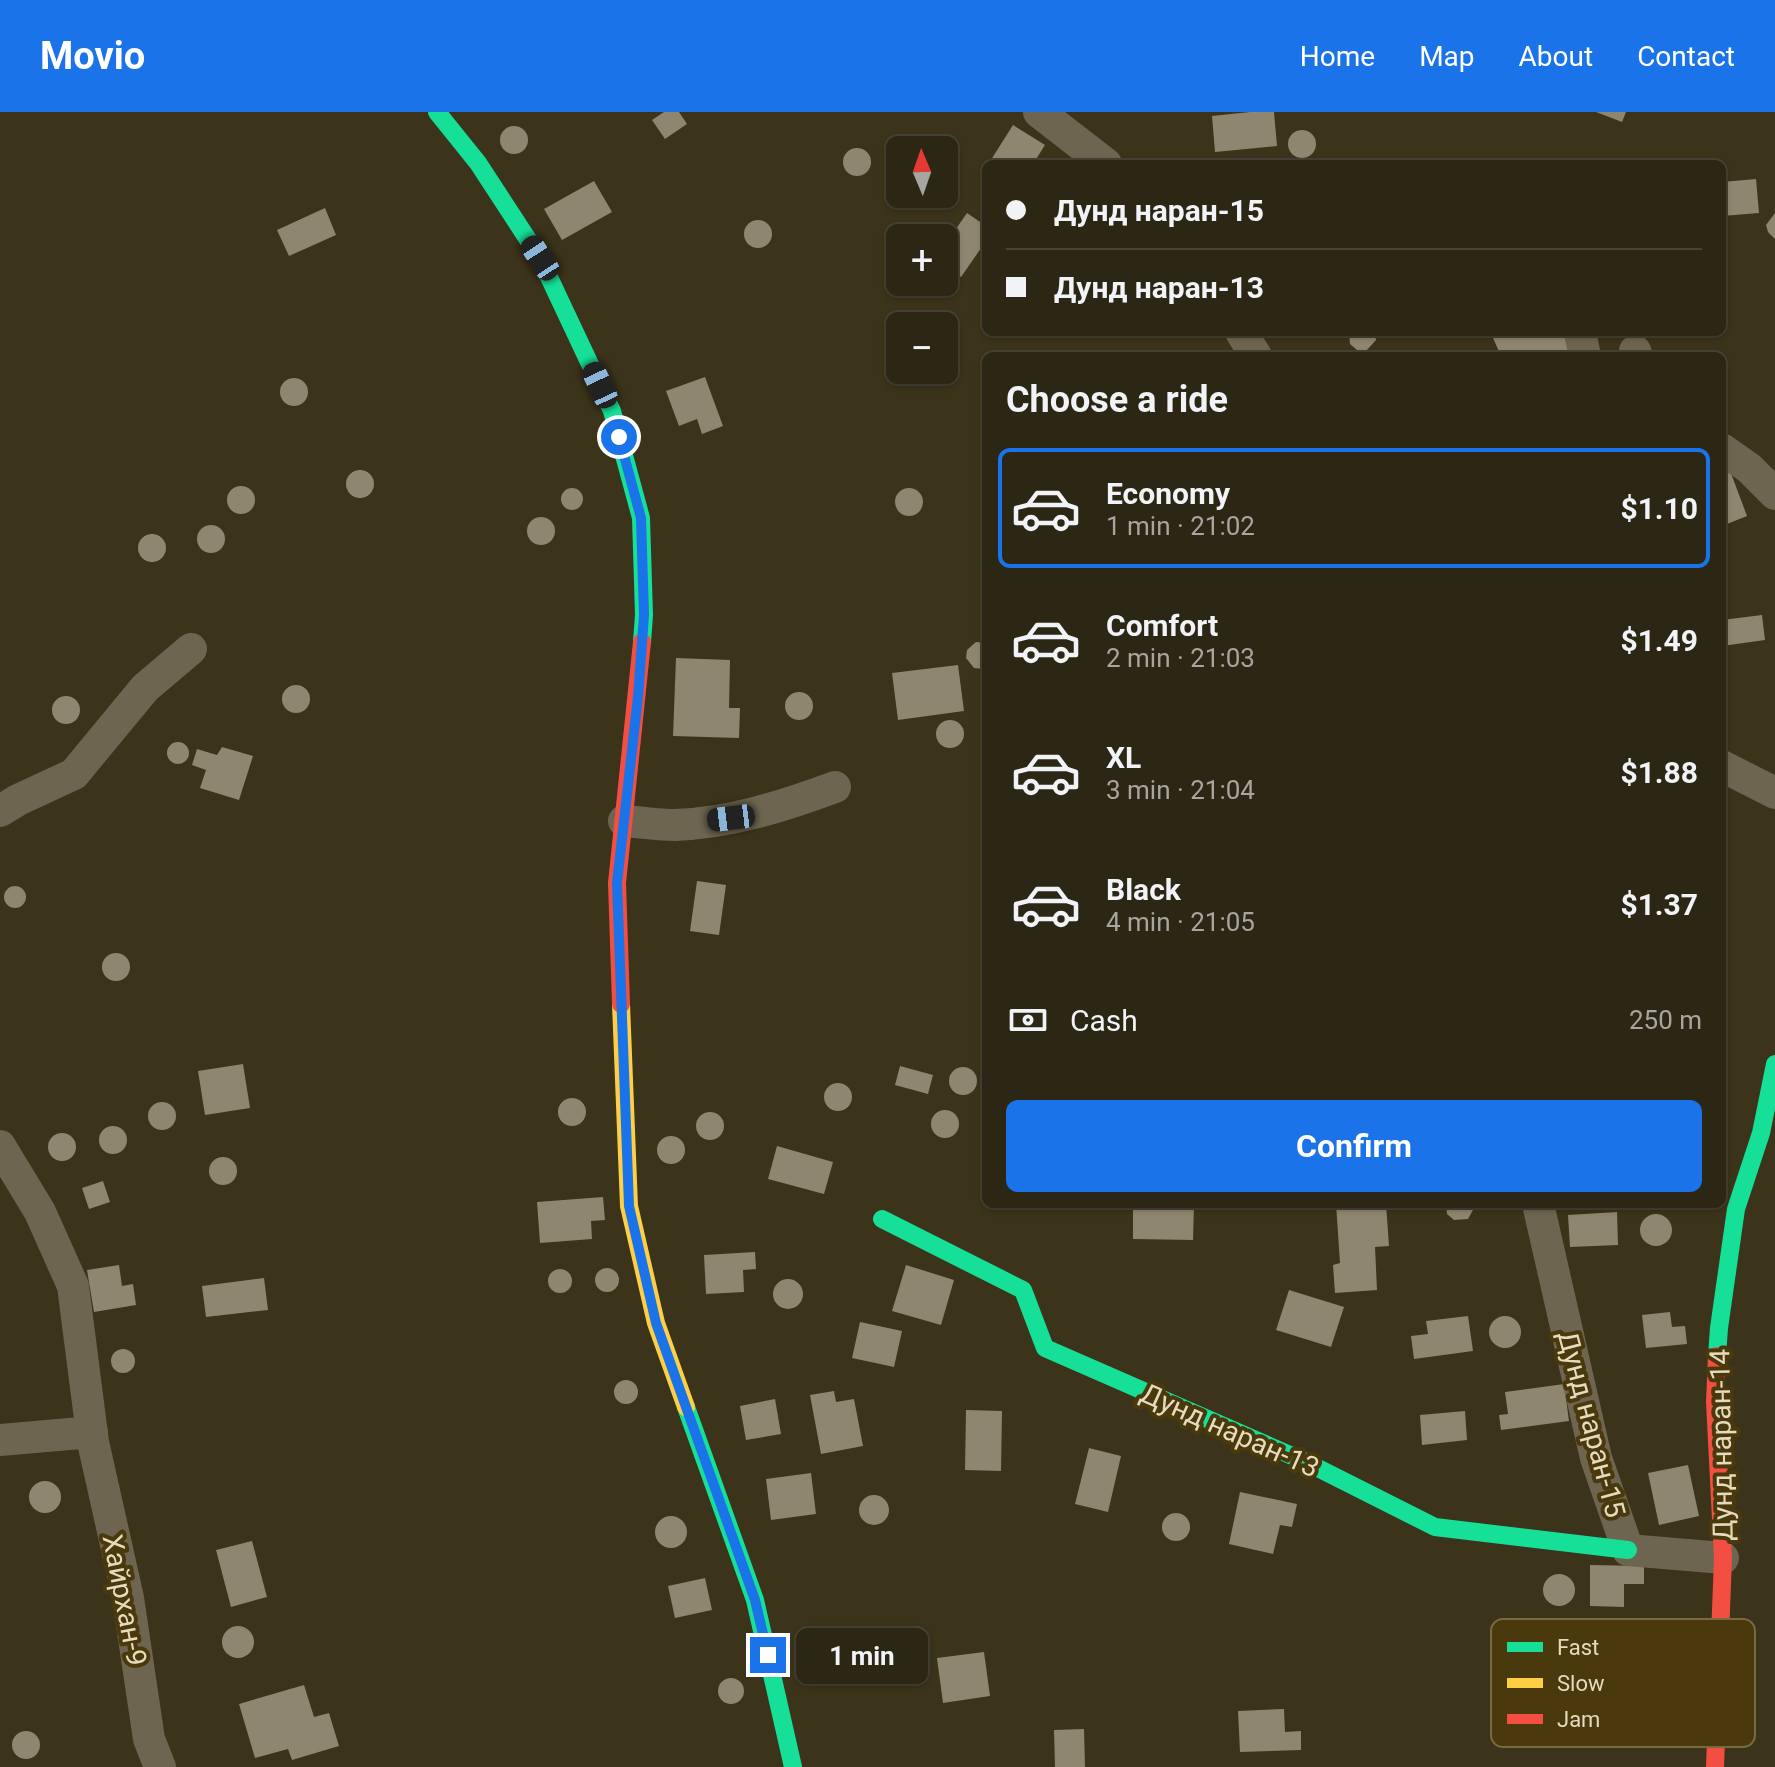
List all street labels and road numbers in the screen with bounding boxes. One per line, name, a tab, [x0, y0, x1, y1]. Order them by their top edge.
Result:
street label: Дунд наран-15	[1551, 1327, 1632, 1521]
street label: Дунд наран-14	[1703, 1348, 1740, 1541]
street label: Дунд наран-13	[1135, 1376, 1324, 1485]
street label: Хайрхан-9	[96, 1532, 153, 1669]

